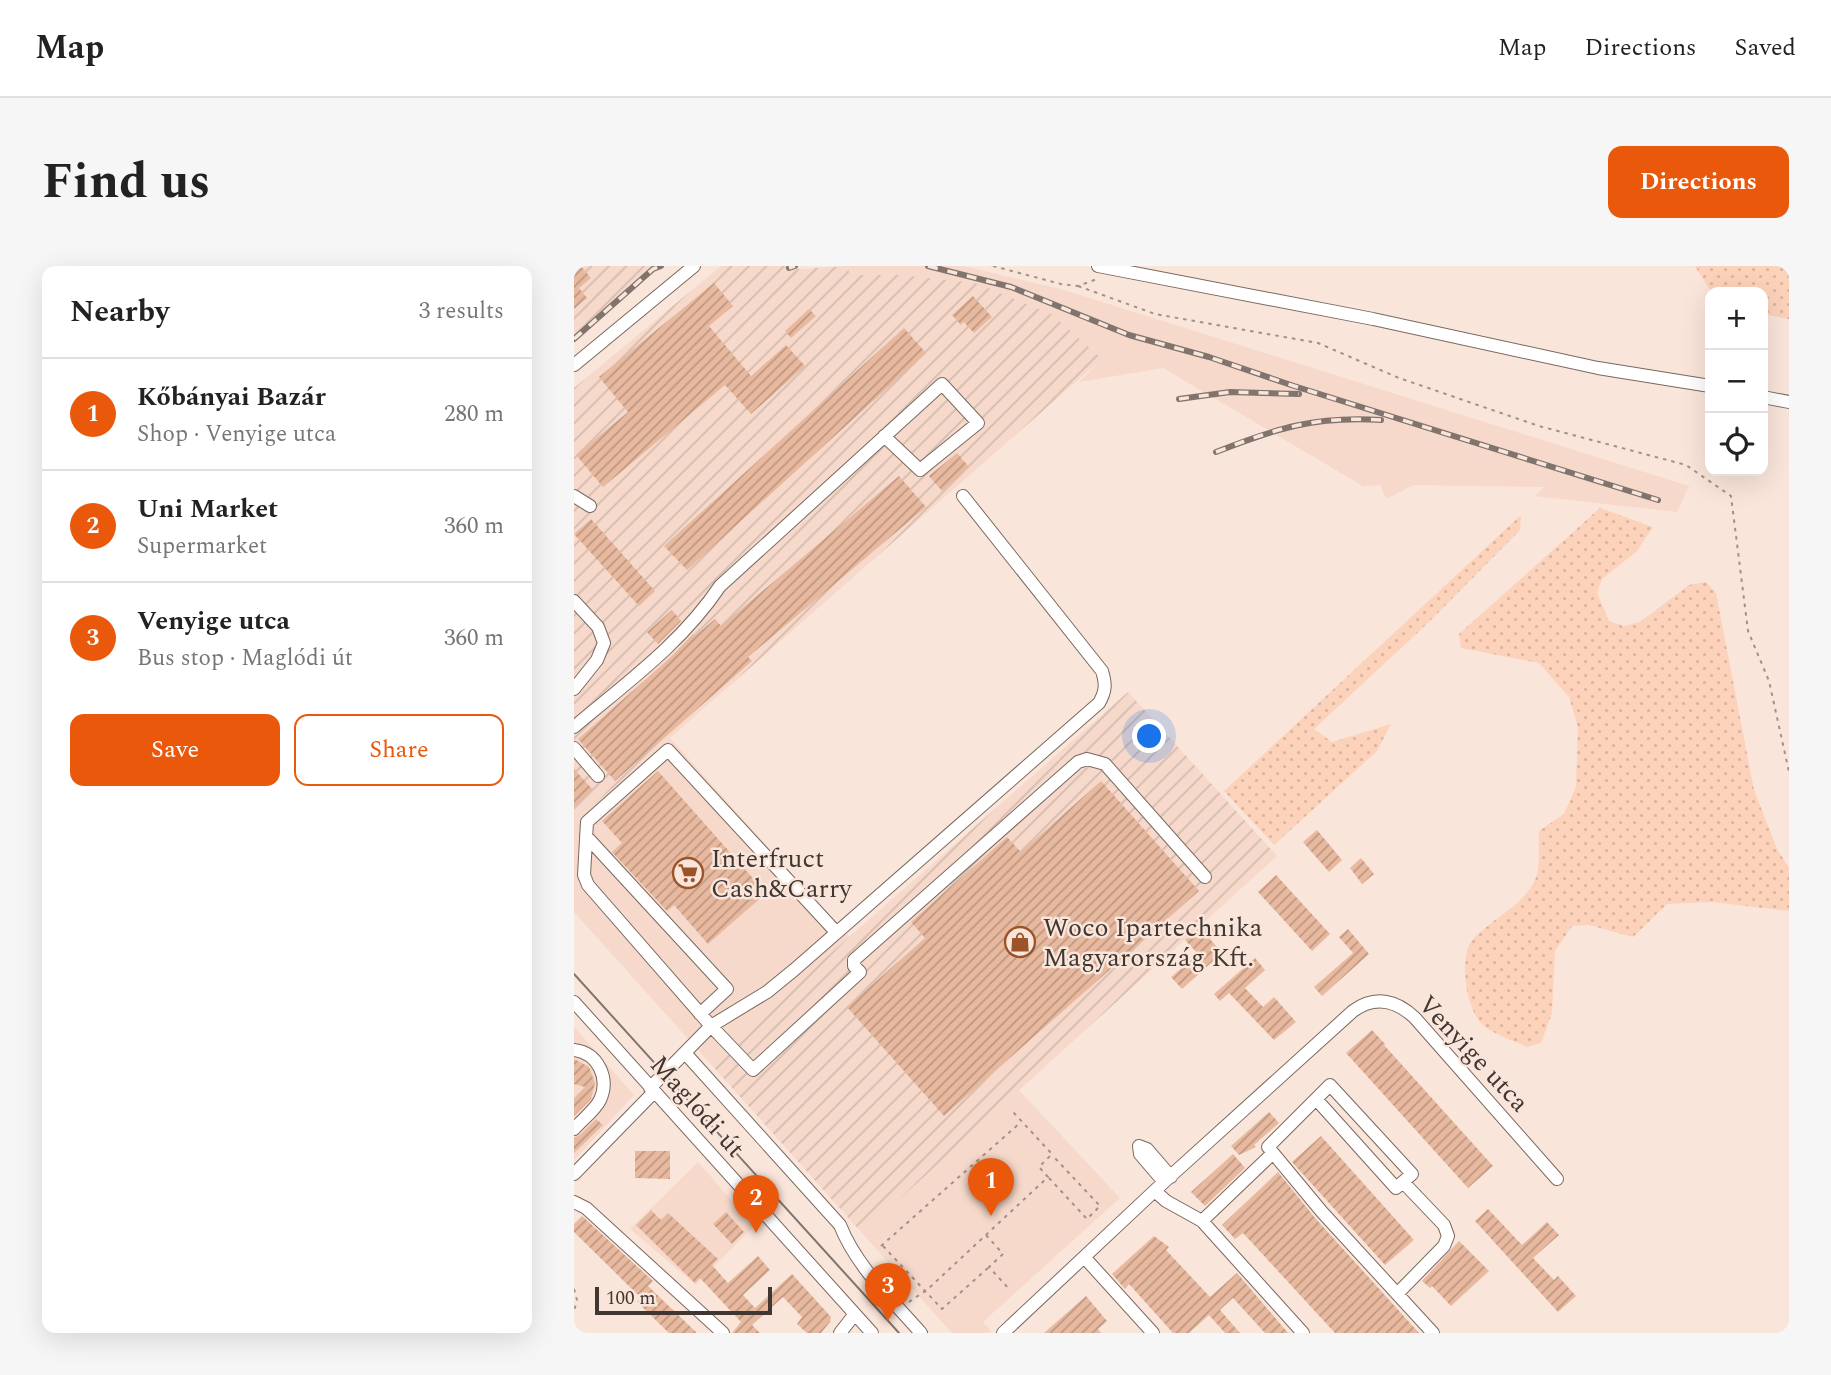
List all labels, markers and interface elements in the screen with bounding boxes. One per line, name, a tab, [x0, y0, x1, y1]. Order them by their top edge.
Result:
text: Map	[35, 23, 104, 73]
text: Map	[1498, 30, 1546, 66]
text: Directions	[1584, 30, 1696, 66]
text: Saved	[1734, 30, 1796, 66]
text: Find us	[42, 145, 210, 220]
button: Directions	[1608, 146, 1789, 218]
map controls	[1705, 287, 1768, 476]
button: +	[1705, 287, 1768, 350]
text: Nearby	[70, 289, 169, 335]
text: 3 results	[419, 294, 504, 329]
button: −	[1705, 350, 1768, 413]
text: Kőbányai Bazár	[137, 377, 326, 417]
text: 1	[87, 397, 99, 432]
text: 280 m	[444, 397, 504, 432]
button: locate	[1705, 413, 1768, 476]
text: Shop · Venyige utca	[137, 417, 336, 452]
text: Uni Market	[137, 489, 278, 529]
text: 2	[87, 509, 99, 544]
text: 360 m	[444, 509, 504, 544]
text: Supermarket	[137, 529, 267, 564]
text: Venyige utca	[137, 601, 290, 641]
text: 3	[87, 621, 99, 656]
text: 360 m	[444, 621, 504, 656]
text: Bus stop · Maglódi út	[137, 641, 353, 676]
button: Save	[70, 714, 280, 786]
button: Share	[294, 714, 504, 786]
your location	[1132, 719, 1166, 753]
place label: Interfruct Cash&Carry	[711, 839, 853, 909]
supermarket icon: Interfruct Cash&Carry	[671, 856, 705, 890]
place label: Woco Ipartechnika Magyarország Kft.	[1043, 908, 1263, 978]
shop icon: Woco Ipartechnika Magyarország Kft.	[1003, 925, 1037, 959]
street label: Venyige utca	[1408, 986, 1539, 1122]
street label: Maglódi út	[640, 1046, 754, 1167]
pin: 1	[968, 1158, 1014, 1216]
pin: 2	[733, 1175, 779, 1233]
pin: 3	[865, 1263, 911, 1321]
scale bar	[595, 1284, 772, 1316]
text: 100 m	[606, 1284, 656, 1313]

